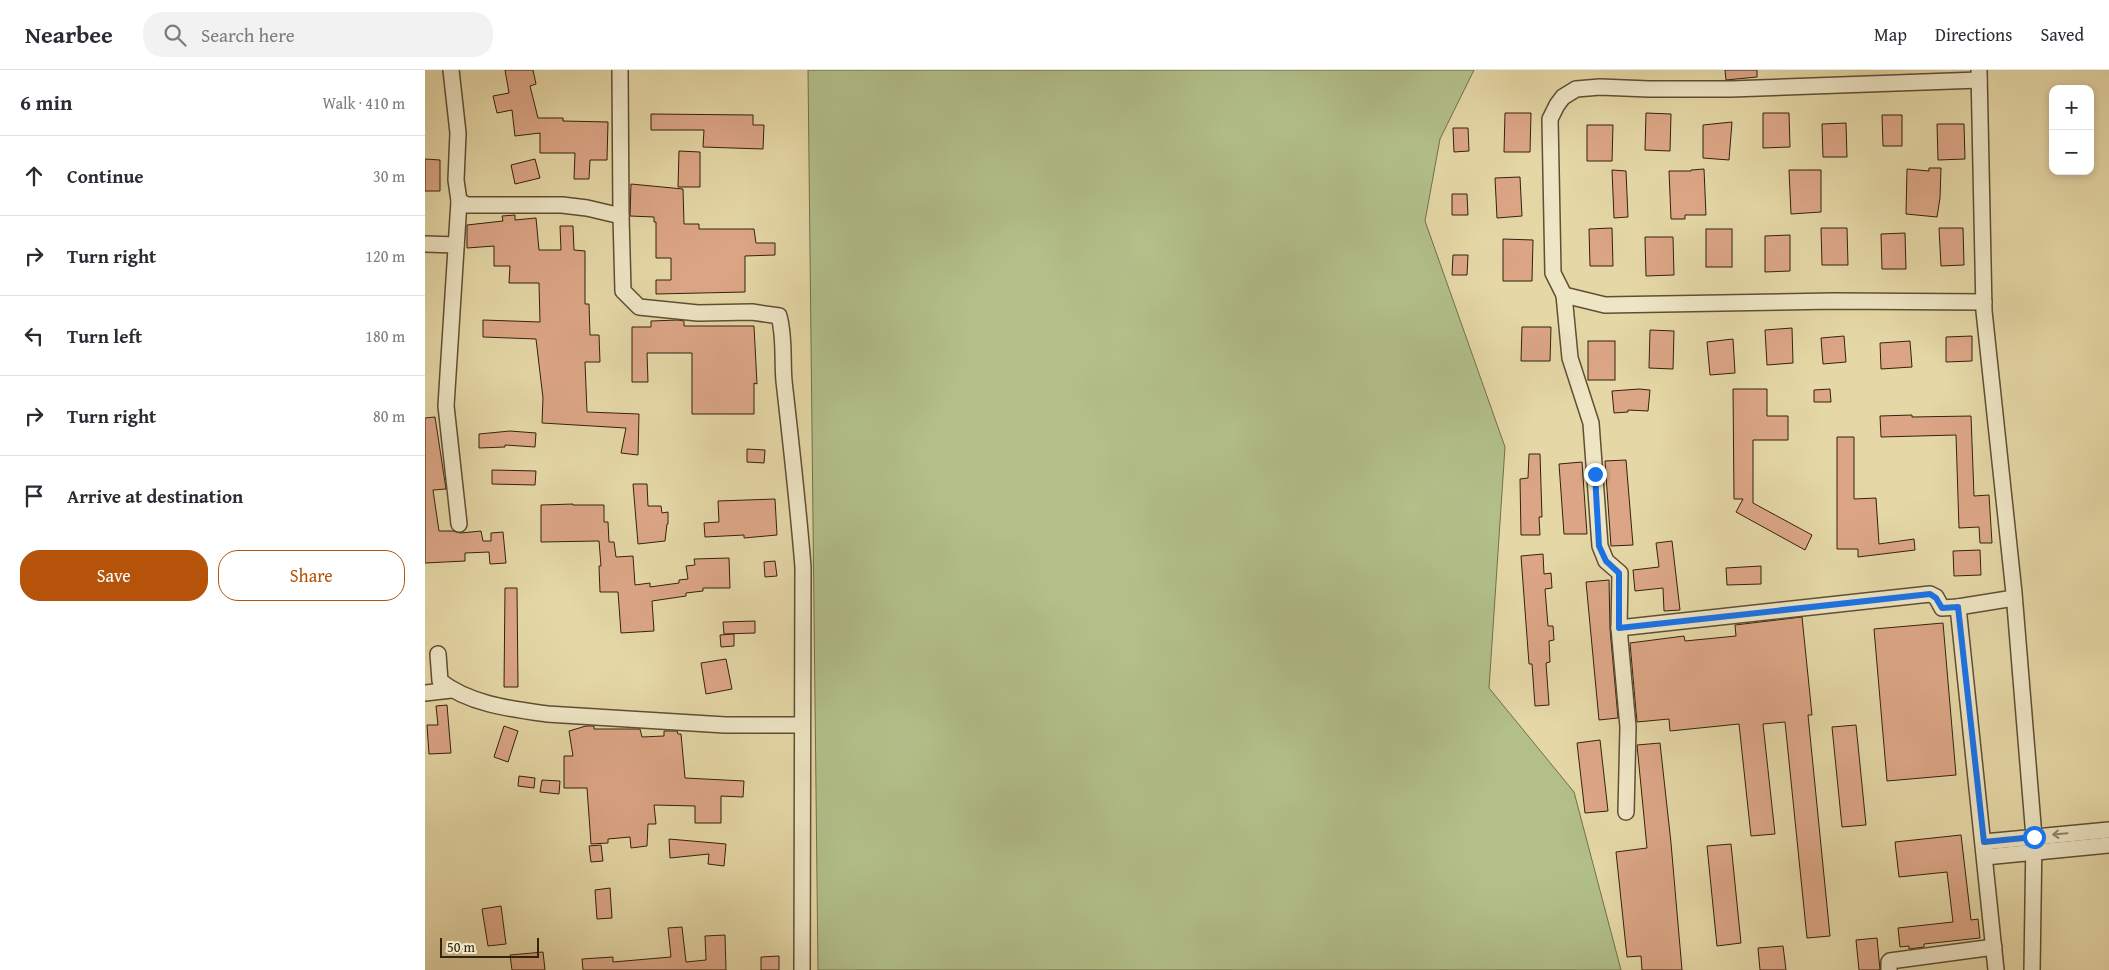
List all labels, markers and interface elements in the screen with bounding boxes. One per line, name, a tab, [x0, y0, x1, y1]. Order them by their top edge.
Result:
search box	[143, 12, 493, 57]
text: Nearbee	[25, 17, 113, 52]
icon: search	[161, 21, 189, 49]
text: Search here	[201, 21, 295, 49]
text: Map	[1874, 21, 1907, 48]
text: Directions	[1935, 21, 2012, 48]
text: Saved	[2040, 21, 2084, 48]
map controls	[2049, 85, 2094, 175]
button: +	[2049, 85, 2094, 130]
text: 6 min	[20, 87, 72, 118]
text: Walk · 410 m	[322, 91, 405, 115]
button: −	[2049, 130, 2094, 175]
icon: ahead	[20, 162, 48, 190]
text: Continue	[67, 162, 144, 190]
text: 30 m	[373, 164, 405, 188]
icon: right	[20, 242, 48, 270]
text: Turn right	[67, 242, 156, 270]
text: 120 m	[365, 244, 405, 268]
icon: left	[20, 322, 48, 350]
text: Turn left	[67, 322, 142, 350]
text: 180 m	[365, 324, 405, 348]
icon: right	[20, 402, 48, 430]
text: Turn right	[67, 402, 156, 430]
text: 80 m	[373, 404, 405, 428]
route end	[1584, 463, 1607, 486]
icon: arrive	[20, 482, 48, 510]
text: Arrive at destination	[67, 482, 243, 510]
button: Save	[20, 550, 208, 601]
button: Share	[218, 550, 405, 601]
route start	[2023, 826, 2046, 849]
one-way arrow	[2053, 830, 2069, 839]
scale bar	[440, 935, 539, 958]
text: 50 m	[447, 937, 475, 957]

